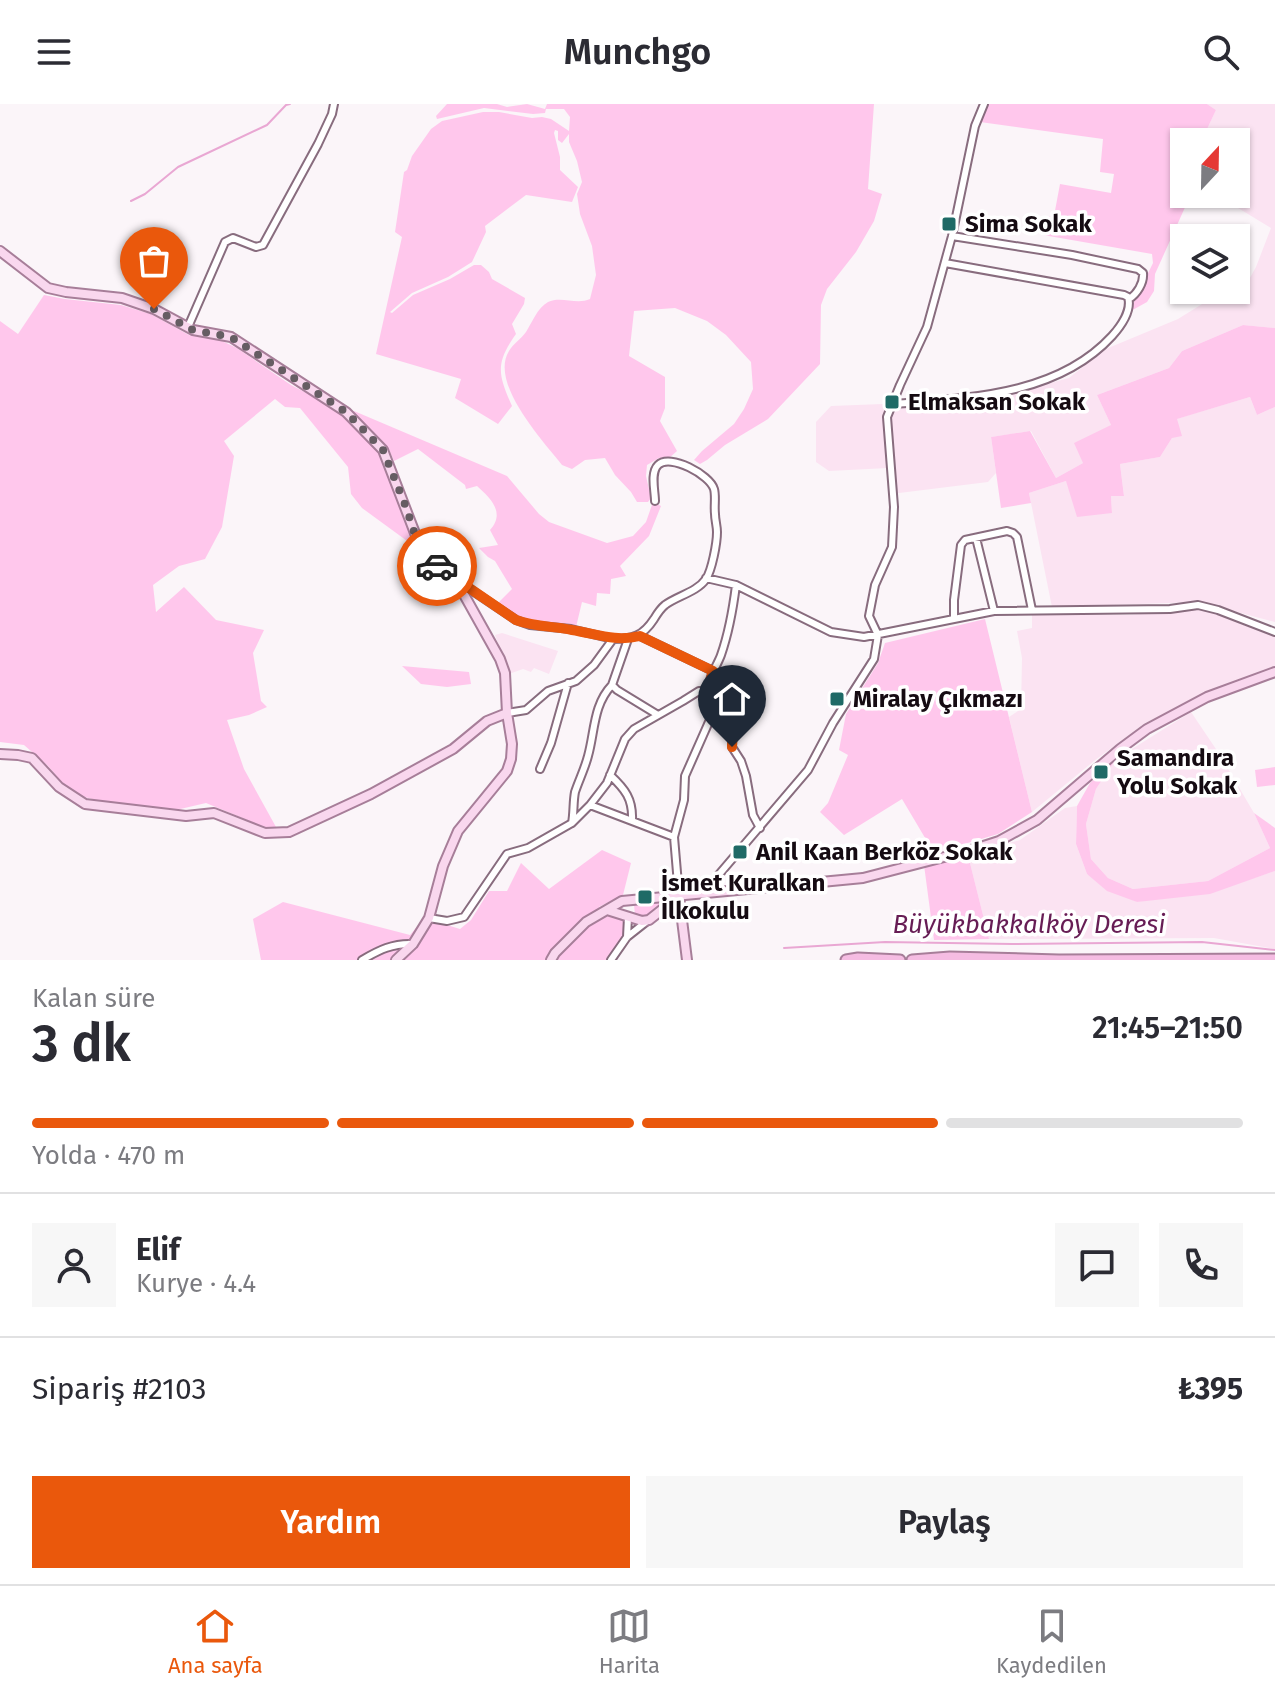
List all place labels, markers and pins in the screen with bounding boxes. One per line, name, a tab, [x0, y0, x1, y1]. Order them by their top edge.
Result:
place label: Sima Sokak	[965, 210, 1092, 238]
marker: Sima Sokak	[940, 215, 958, 233]
pin	[120, 227, 188, 309]
place label: Elmaksan Sokak	[908, 388, 1086, 416]
marker: Elmaksan Sokak	[883, 393, 901, 411]
pin	[698, 665, 766, 747]
place label: Miralay Çıkmazı	[853, 685, 1023, 715]
marker: Miralay Çıkmazı	[828, 690, 846, 708]
place label: Samandıra Yolu Sokak	[1116, 744, 1238, 800]
marker: Samandıra Yolu Sokak	[1092, 763, 1110, 781]
place label: Anil Kaan Berköz Sokak	[755, 838, 1013, 866]
marker: Anil Kaan Berköz Sokak	[731, 843, 749, 861]
place label: İsmet Kuralkan İlkokulu	[661, 868, 825, 925]
marker: İsmet Kuralkan İlkokulu	[636, 888, 654, 906]

